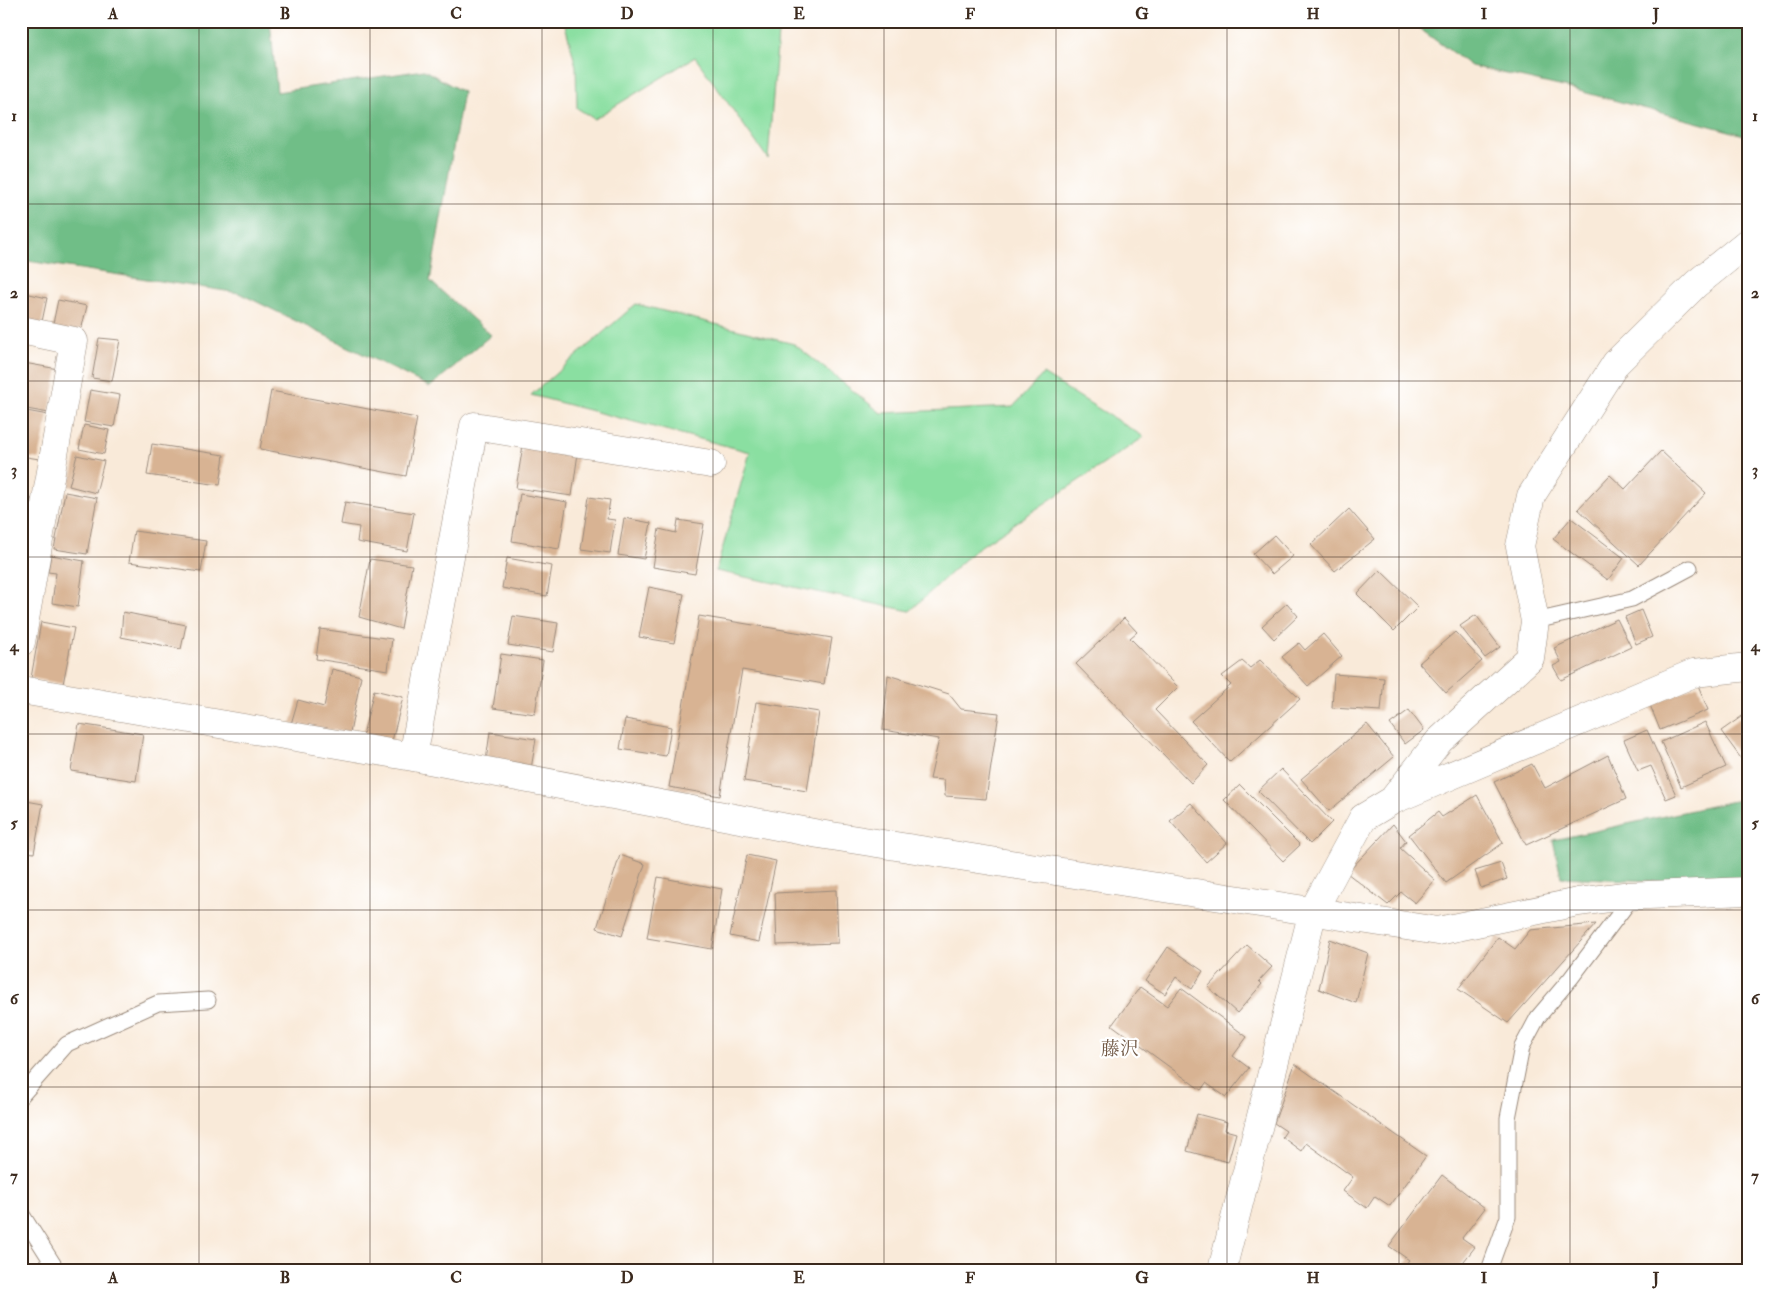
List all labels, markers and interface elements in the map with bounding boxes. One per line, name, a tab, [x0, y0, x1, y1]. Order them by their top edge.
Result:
text: A	[107, 4, 119, 24]
text: B	[280, 4, 290, 24]
text: C	[450, 4, 462, 24]
text: D	[620, 4, 634, 24]
text: E	[793, 4, 805, 24]
text: F	[965, 4, 975, 24]
text: G	[1135, 4, 1149, 24]
text: H	[1306, 4, 1320, 24]
text: I	[1481, 4, 1488, 24]
text: J	[1652, 4, 1660, 25]
text: 1	[11, 106, 17, 126]
text: 1	[1752, 106, 1758, 126]
text: 2	[10, 283, 18, 303]
text: 2	[1751, 283, 1759, 303]
text: 3	[11, 460, 17, 480]
text: 3	[1752, 460, 1758, 480]
text: 4	[9, 636, 20, 656]
text: 4	[1750, 636, 1761, 656]
text: 5	[10, 813, 18, 833]
text: 5	[1751, 813, 1759, 833]
text: 6	[10, 989, 20, 1009]
text: 6	[1751, 989, 1761, 1009]
district label: 藤沢	[1101, 1037, 1139, 1061]
text: 7	[10, 1166, 18, 1186]
text: 7	[1751, 1166, 1759, 1186]
text: A	[107, 1268, 119, 1288]
text: B	[280, 1268, 290, 1288]
text: C	[450, 1268, 462, 1288]
text: D	[620, 1268, 634, 1288]
text: E	[793, 1268, 805, 1288]
text: F	[965, 1268, 975, 1288]
text: G	[1135, 1268, 1149, 1288]
text: H	[1306, 1268, 1320, 1288]
text: I	[1481, 1268, 1488, 1288]
text: J	[1652, 1268, 1660, 1289]

